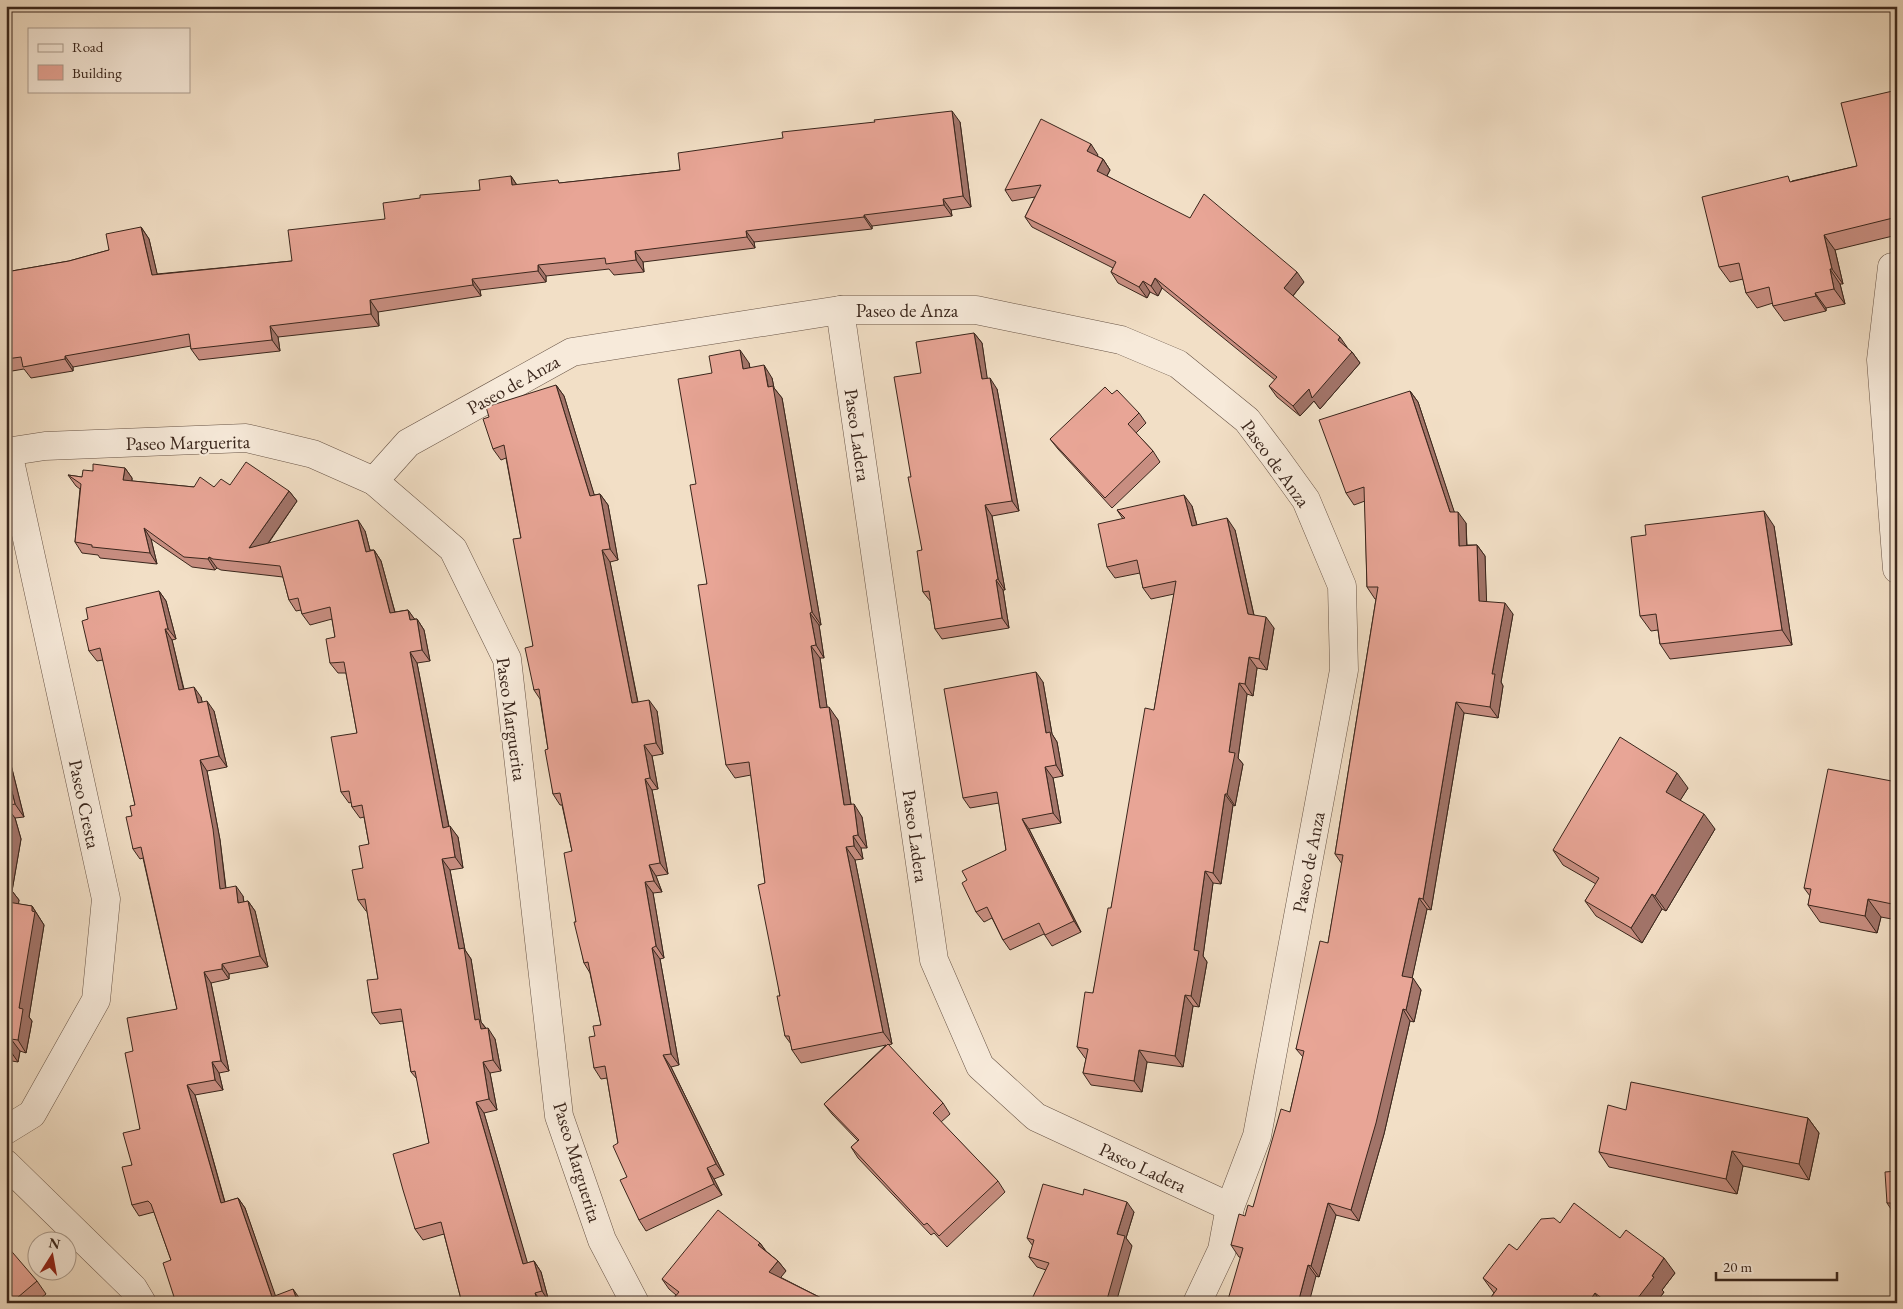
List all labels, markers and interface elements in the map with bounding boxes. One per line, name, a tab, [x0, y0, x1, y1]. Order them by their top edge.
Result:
legend	[28, 28, 190, 92]
text: Road	[72, 37, 104, 56]
text: Building	[72, 63, 122, 82]
street label: Paseo de Anza	[856, 298, 959, 323]
street label: Paseo de Anza	[462, 348, 564, 420]
street label: Paseo Ladera	[839, 387, 876, 483]
street label: Paseo de Anza	[1235, 415, 1316, 512]
street label: Paseo Marguerita	[126, 429, 251, 456]
street label: Paseo Marguerita	[490, 656, 533, 783]
street label: Paseo Cresta	[63, 757, 106, 851]
street label: Paseo Ladera	[897, 788, 934, 884]
street label: Paseo de Anza	[1286, 809, 1331, 915]
street label: Paseo Marguerita	[547, 1099, 608, 1226]
street label: Paseo Ladera	[1095, 1136, 1191, 1199]
north arrow	[28, 1232, 78, 1282]
text: N	[47, 1233, 62, 1253]
scale bar	[1716, 1249, 1837, 1281]
text: 20 m	[1723, 1257, 1752, 1276]

